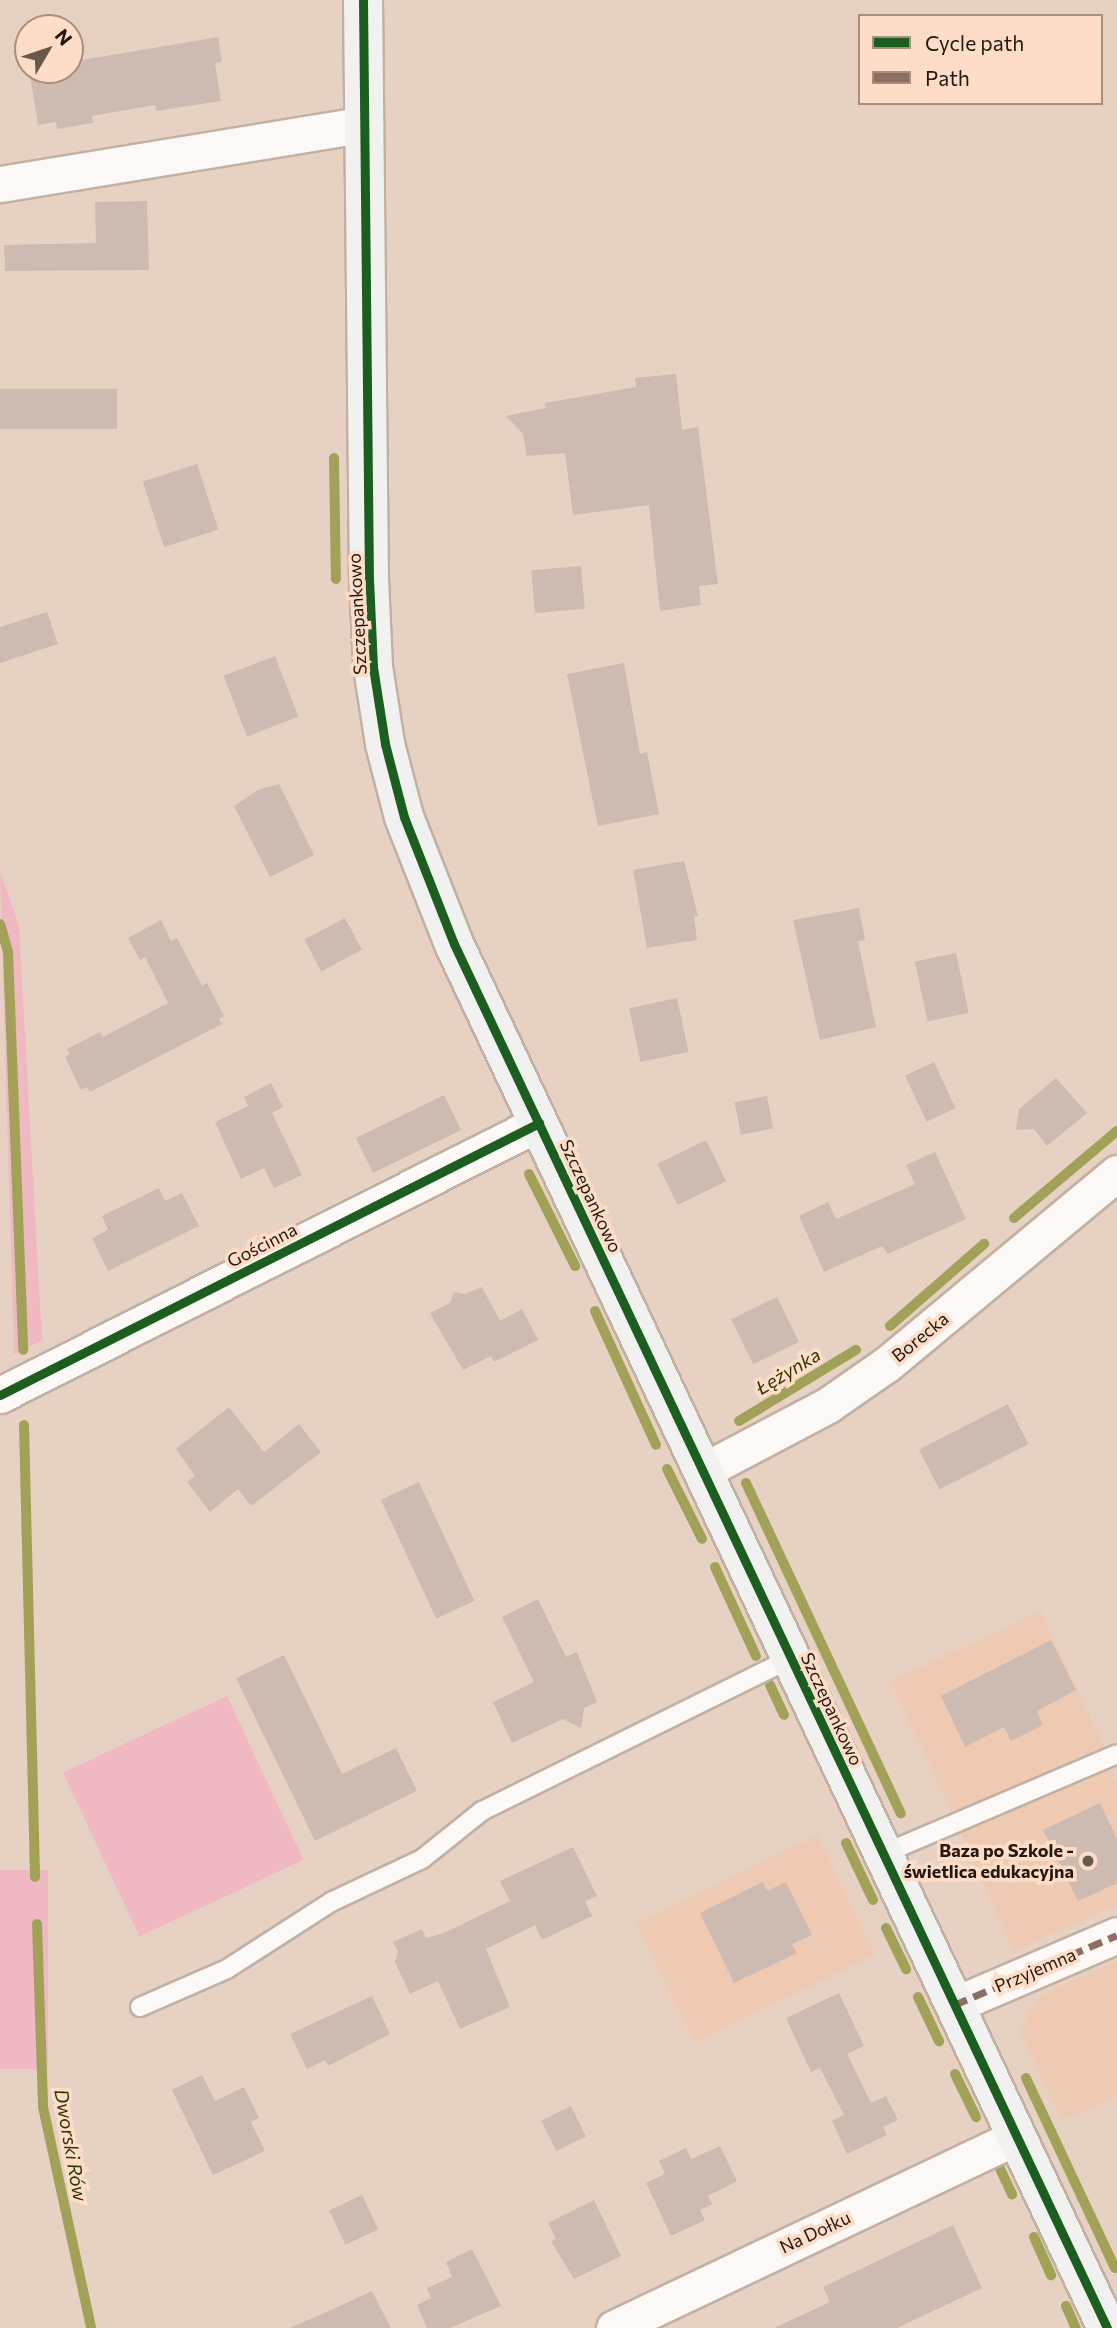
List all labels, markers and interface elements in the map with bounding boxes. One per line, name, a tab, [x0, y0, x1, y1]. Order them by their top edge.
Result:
north arrow	[14, 14, 84, 84]
legend	[858, 14, 1103, 105]
text: N	[51, 24, 78, 50]
text: Cycle path	[925, 30, 1024, 55]
text: Path	[925, 65, 970, 90]
street label: Szczepankowo	[343, 553, 371, 675]
street label: Szczepankowo	[555, 1136, 627, 1256]
street label: Gościnna	[223, 1218, 301, 1272]
street label: Borecka	[887, 1308, 953, 1366]
water label: Łężynka	[752, 1343, 824, 1399]
street label: Szczepankowo	[796, 1649, 868, 1769]
place label: Baza po Szkole - świetlica edukacyjna	[904, 1840, 1074, 1882]
marker: Baza po Szkole - świetlica edukacyjna	[1080, 1853, 1096, 1869]
street label: Przyjemna	[991, 1943, 1079, 1997]
water label: Dworski Rów	[50, 2087, 92, 2203]
street label: Na Dołku	[776, 2206, 854, 2258]

